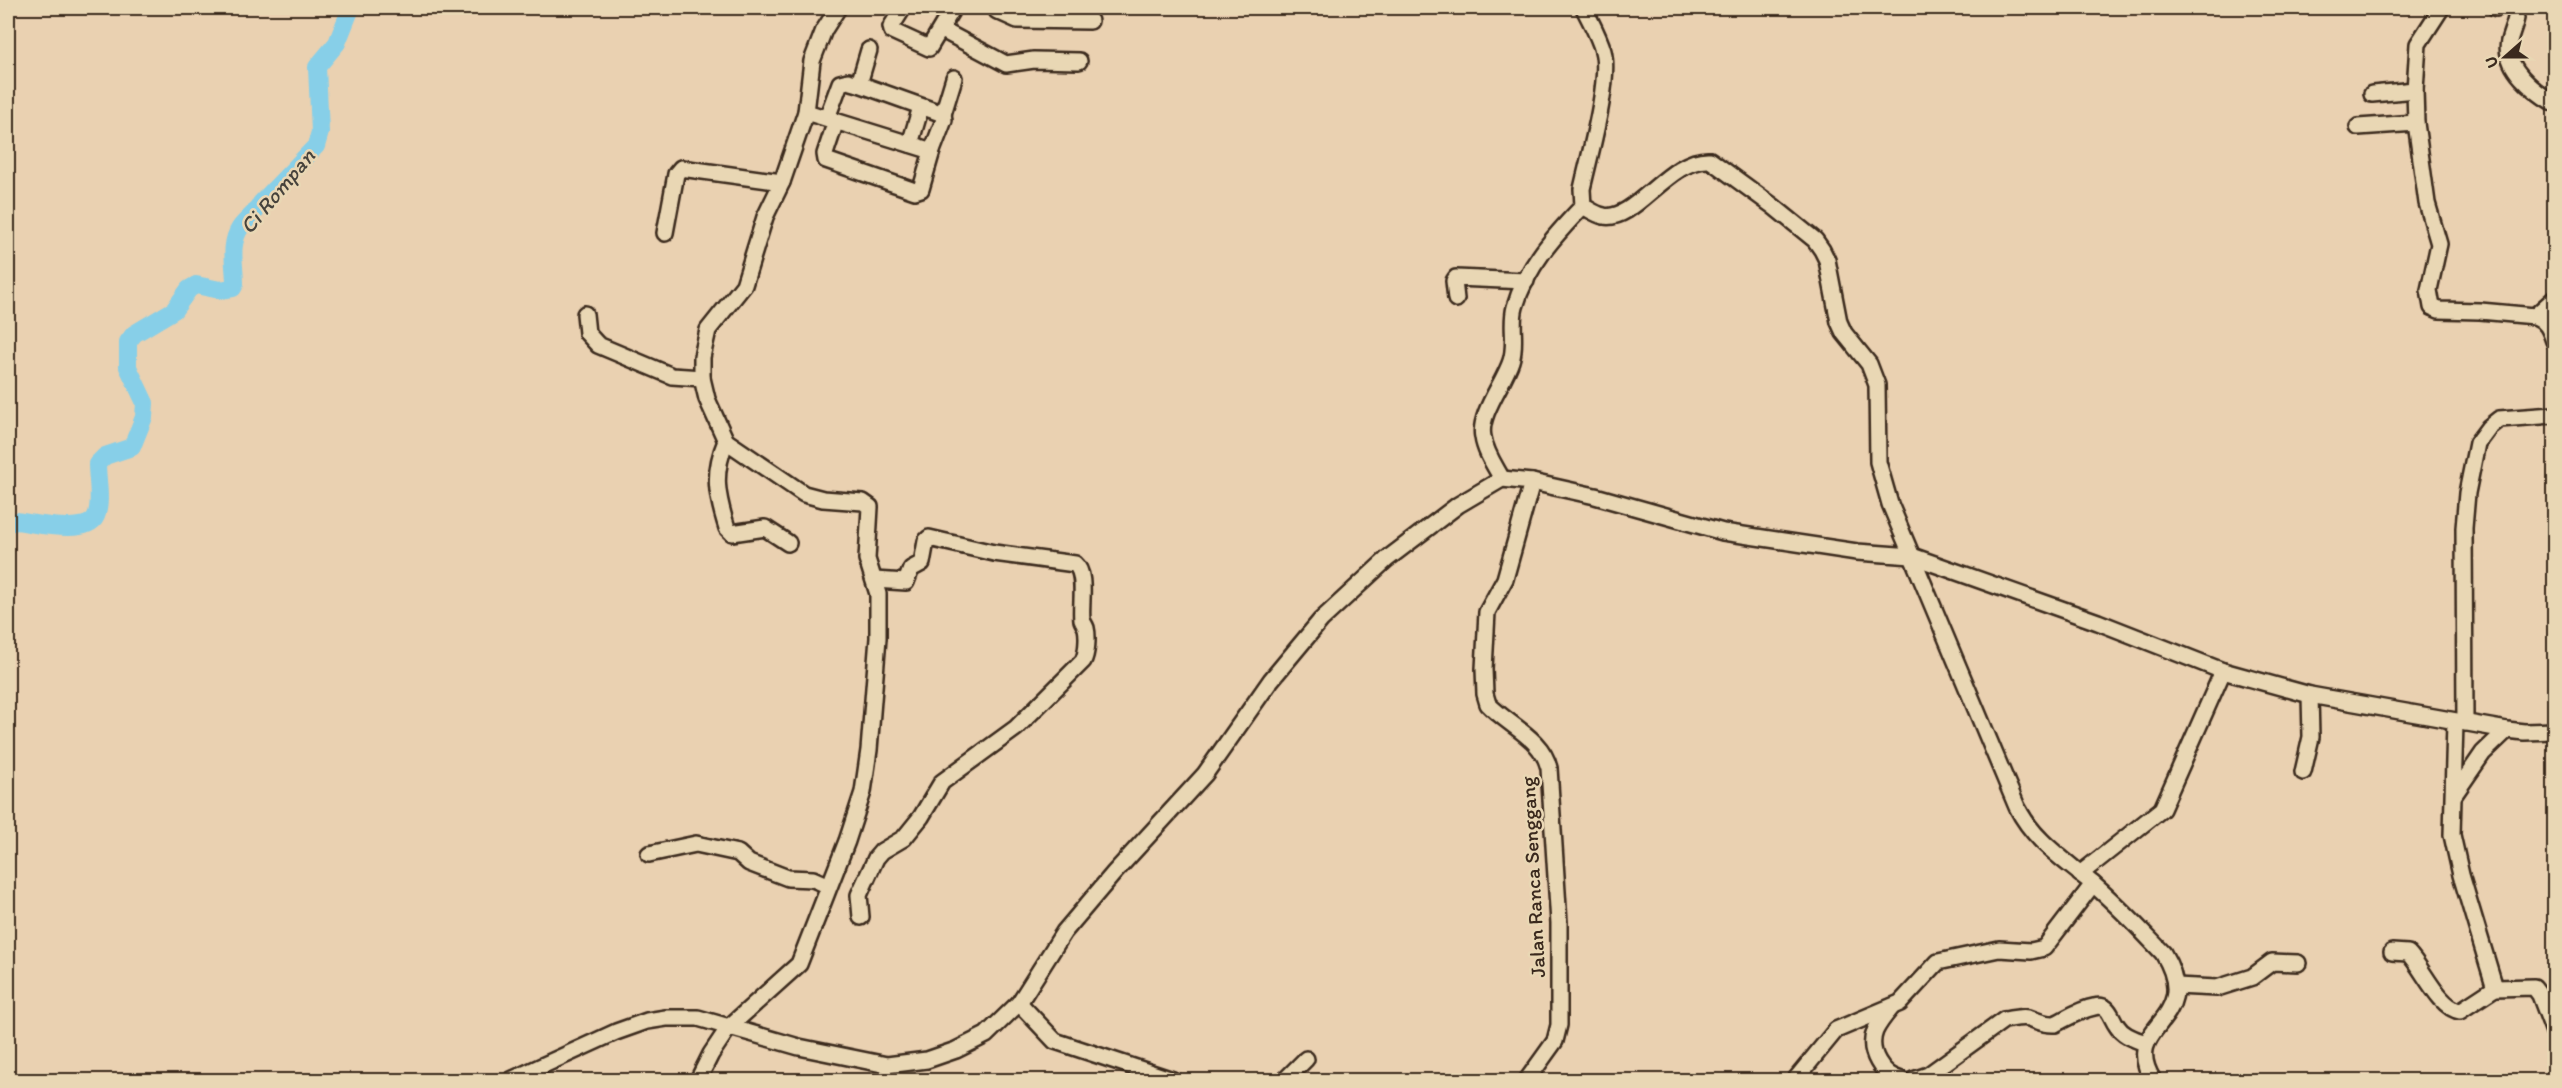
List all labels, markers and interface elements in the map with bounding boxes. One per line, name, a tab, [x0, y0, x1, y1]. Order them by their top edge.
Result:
north arrow	[2475, 27, 2535, 87]
text: U	[2481, 54, 2502, 71]
water label: Ci Rompan	[234, 143, 321, 239]
street label: Jalan Ranca Senggang	[1515, 775, 1550, 978]

